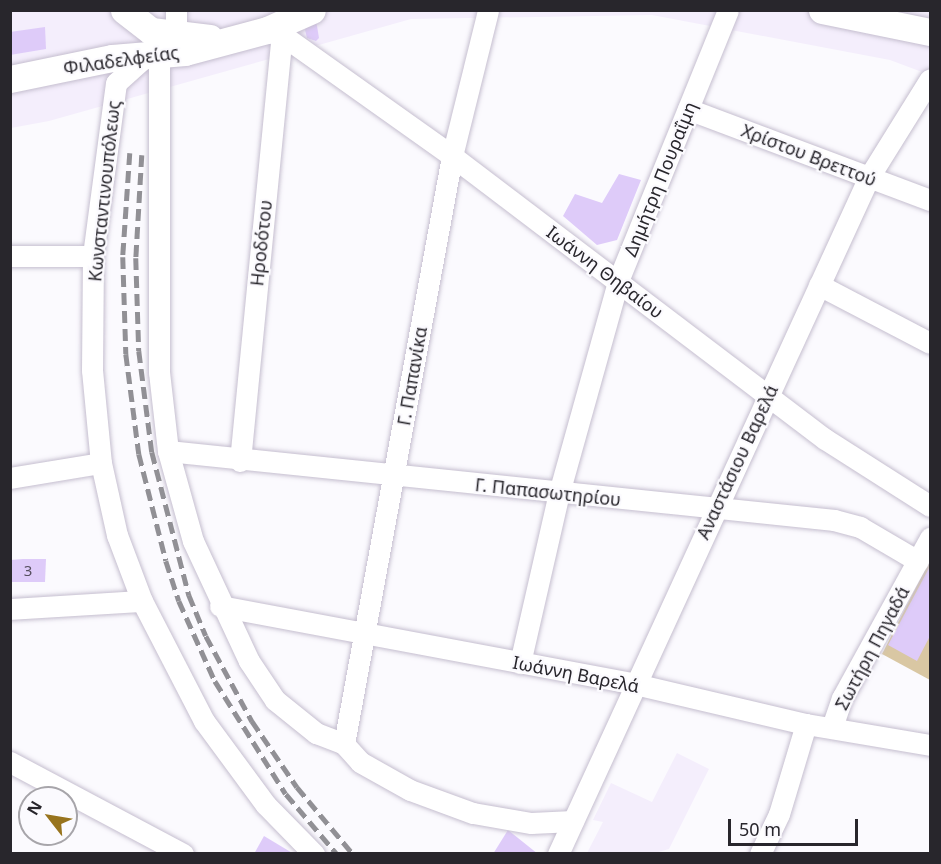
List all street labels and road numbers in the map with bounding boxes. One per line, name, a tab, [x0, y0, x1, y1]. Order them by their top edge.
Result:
street label: Φιλαδελφείας	[62, 41, 180, 79]
street label: Κωνσταντινουπόλεως	[84, 99, 124, 283]
street label: Δημήτρη Πουραΐμη	[619, 99, 701, 259]
street label: Χρίστου Βρεττού	[739, 119, 879, 191]
street label: Ηροδότου	[246, 199, 276, 287]
street label: Ιωάννη Θηβαίου	[542, 221, 668, 323]
street label: Γ. Παπανίκα	[393, 325, 431, 427]
street label: Αναστάσιου Βαρελά	[692, 381, 782, 543]
street label: Γ. Παπασωτηρίου	[474, 474, 622, 510]
street label: Σωτήρη Πηγαδά	[830, 583, 914, 713]
street label: Ιωάννη Βαρελά	[511, 651, 641, 697]

